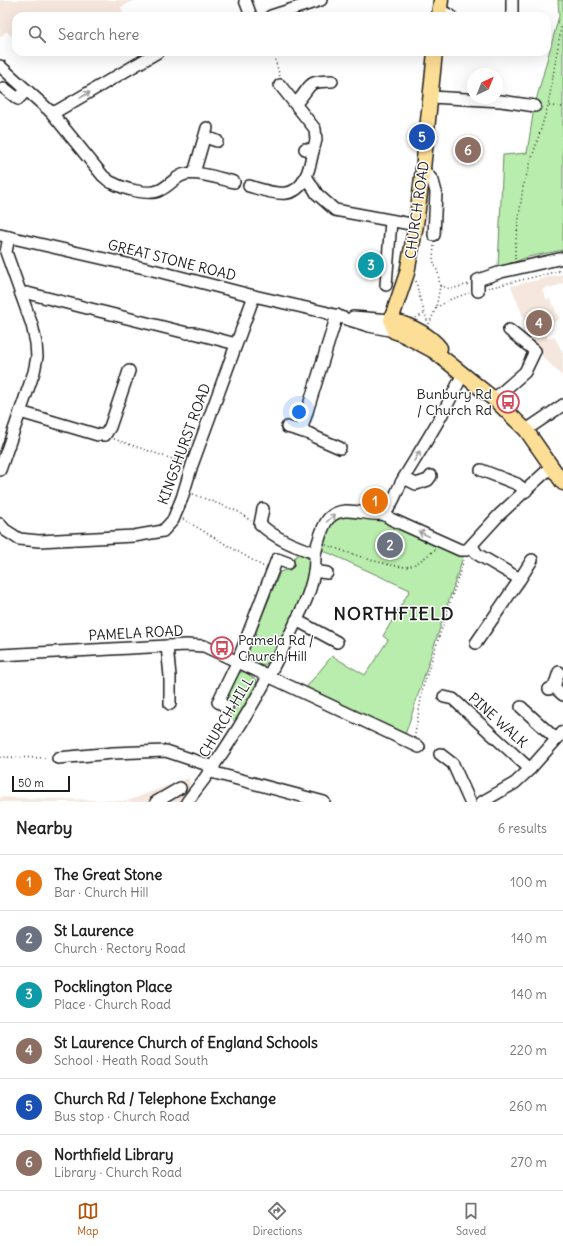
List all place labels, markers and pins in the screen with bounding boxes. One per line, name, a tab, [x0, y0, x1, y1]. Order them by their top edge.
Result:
pin: 5	[409, 122, 435, 152]
pin: 6	[455, 135, 481, 165]
pin: 3	[358, 250, 384, 280]
pin: 4	[526, 308, 552, 338]
place label: Bunbury Rd / Church Rd	[417, 385, 492, 419]
bus stop icon: Bunbury Rd / Church Rd	[495, 389, 521, 415]
pin: 1	[362, 486, 388, 516]
pin: 2	[377, 530, 403, 560]
place label: Pamela Rd / Church Hill	[238, 631, 314, 665]
bus stop icon: Pamela Rd / Church Hill	[209, 635, 235, 661]

